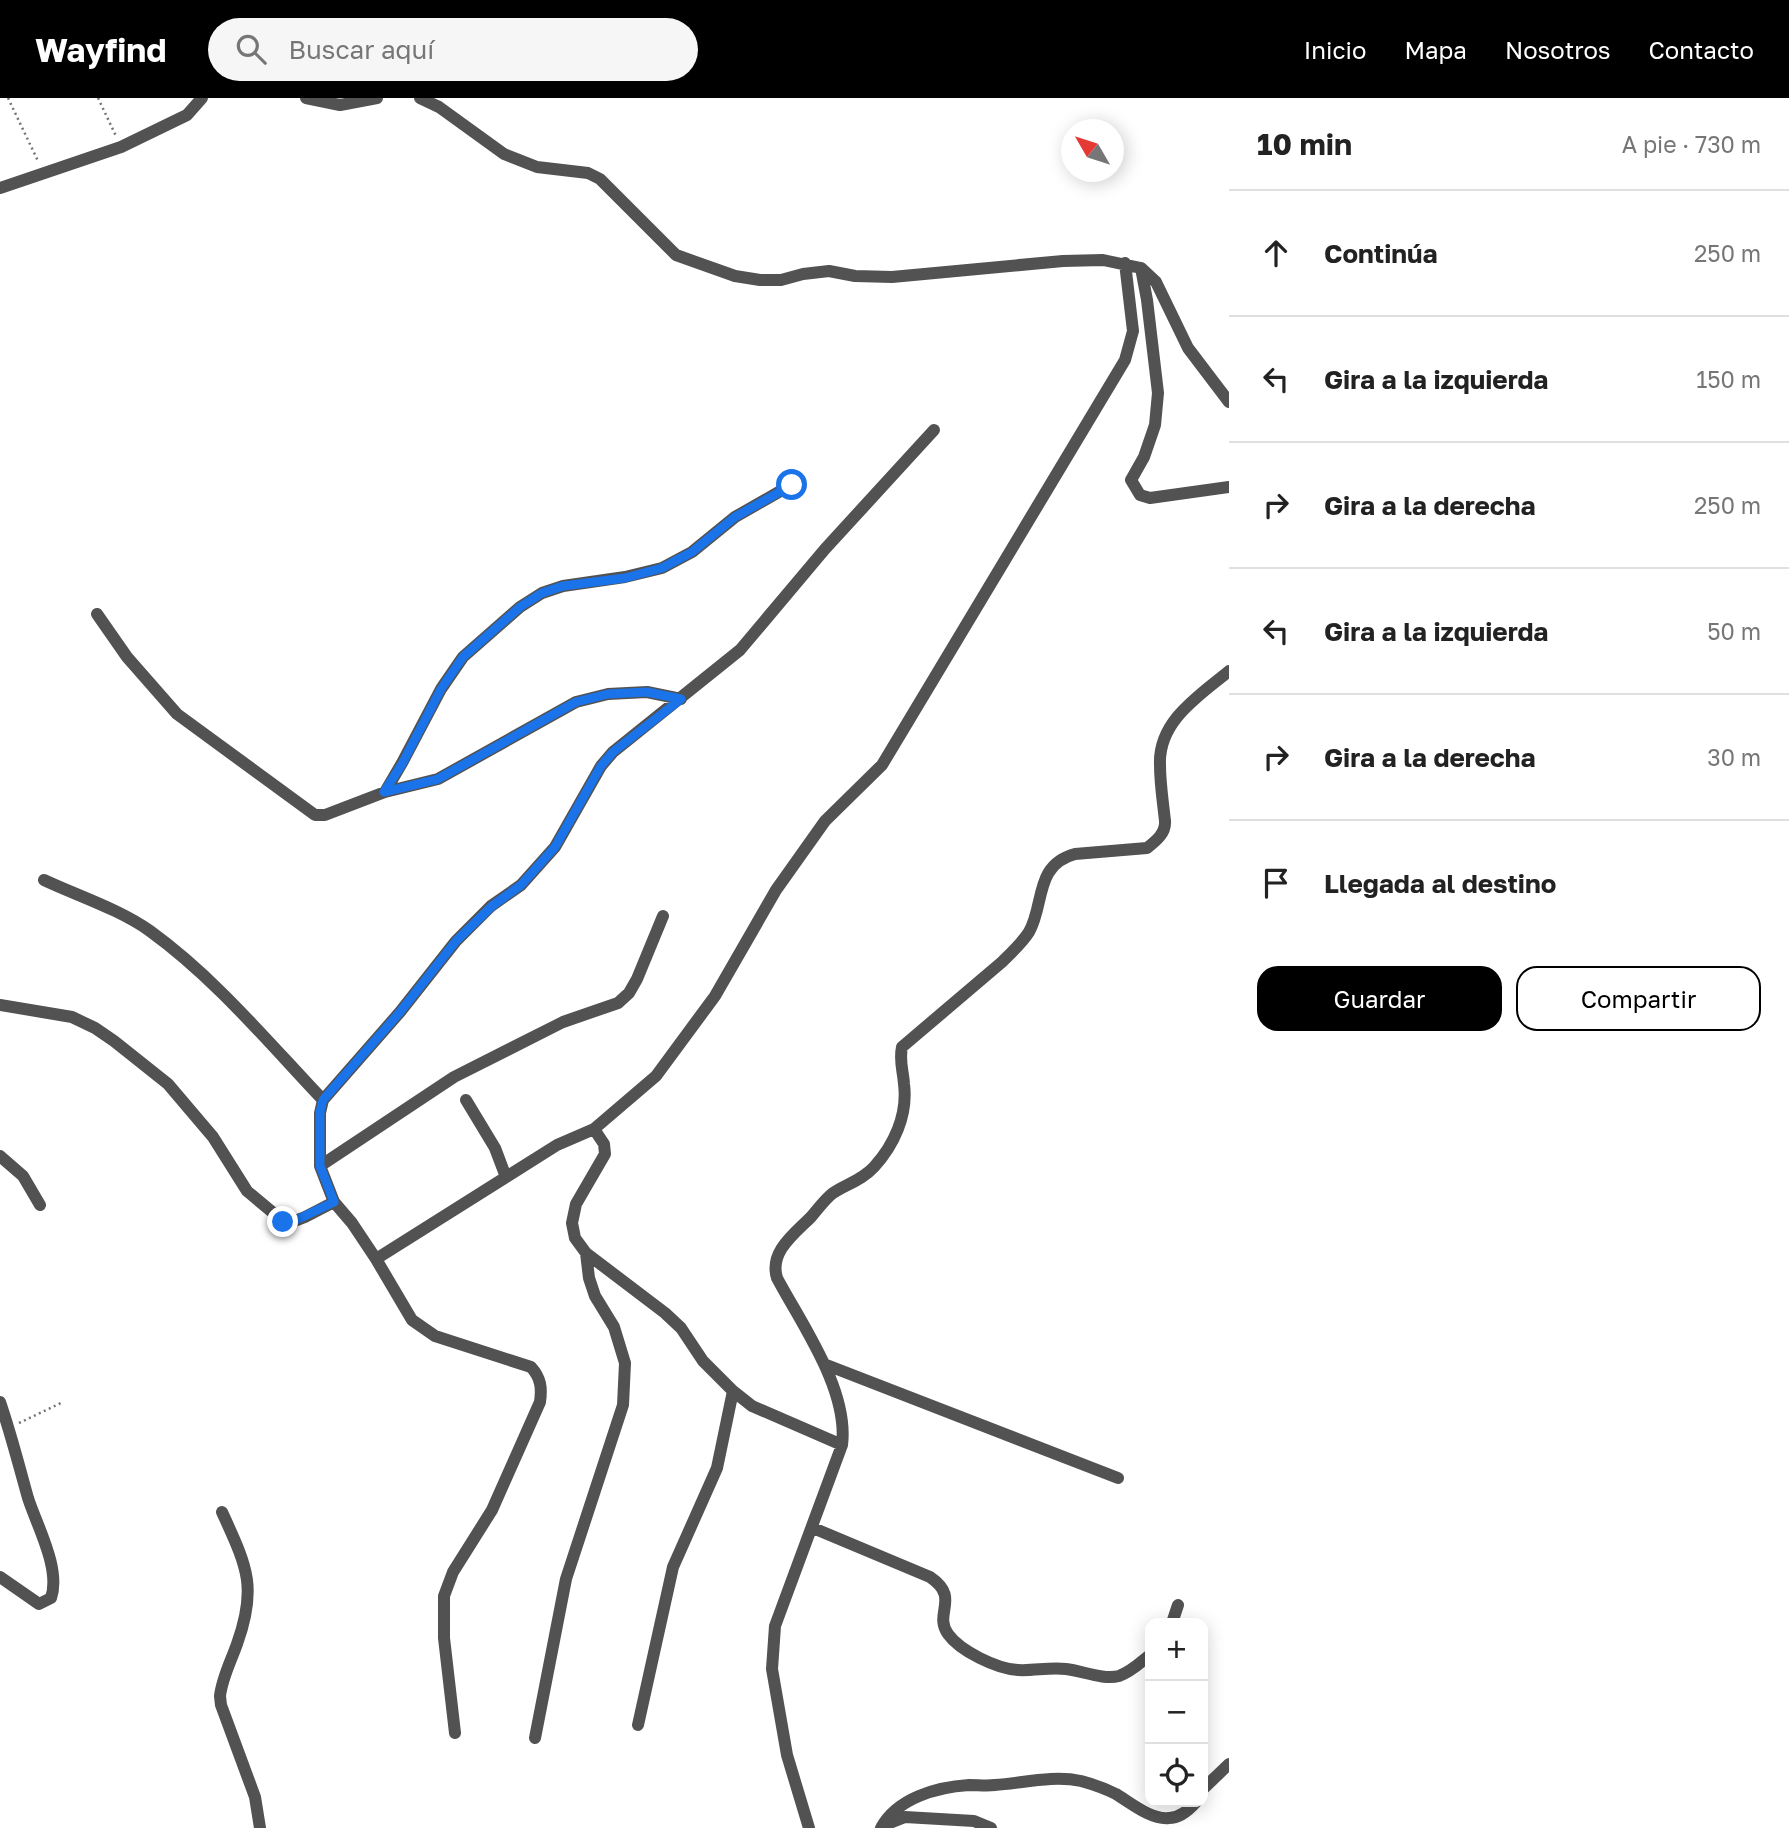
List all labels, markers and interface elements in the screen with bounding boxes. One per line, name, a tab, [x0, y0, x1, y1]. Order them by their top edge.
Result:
search box	[208, 18, 698, 81]
text: Wayfind	[35, 30, 166, 69]
icon: search	[232, 30, 270, 68]
text: Buscar aquí	[288, 34, 434, 65]
text: Inicio	[1304, 35, 1366, 64]
text: Mapa	[1404, 35, 1467, 64]
text: Nosotros	[1505, 35, 1611, 64]
text: Contacto	[1649, 35, 1754, 64]
north arrow	[1061, 119, 1124, 182]
text: 10 min	[1257, 126, 1352, 162]
text: A pie · 730 m	[1622, 130, 1761, 158]
icon: ahead	[1257, 234, 1295, 272]
text: Continúa	[1324, 238, 1438, 269]
text: 250 m	[1694, 239, 1761, 267]
icon: left	[1257, 360, 1295, 398]
text: Gira a la izquierda	[1324, 364, 1548, 395]
text: 150 m	[1696, 365, 1761, 393]
route start	[776, 469, 807, 500]
icon: right	[1257, 486, 1295, 524]
text: Gira a la derecha	[1324, 490, 1536, 521]
text: 250 m	[1694, 491, 1761, 519]
icon: left	[1257, 612, 1295, 650]
text: Gira a la izquierda	[1324, 616, 1548, 647]
text: 50 m	[1707, 617, 1761, 645]
icon: right	[1257, 738, 1295, 776]
text: Gira a la derecha	[1324, 742, 1536, 773]
text: 30 m	[1707, 743, 1761, 771]
icon: arrive	[1257, 864, 1295, 902]
text: Llegada al destino	[1324, 868, 1556, 899]
button: Guardar	[1257, 966, 1502, 1031]
button: Compartir	[1516, 966, 1761, 1031]
route end	[267, 1206, 298, 1237]
map controls	[1145, 1618, 1208, 1807]
button: +	[1145, 1618, 1208, 1681]
button: −	[1145, 1681, 1208, 1744]
button: locate	[1145, 1744, 1208, 1807]

